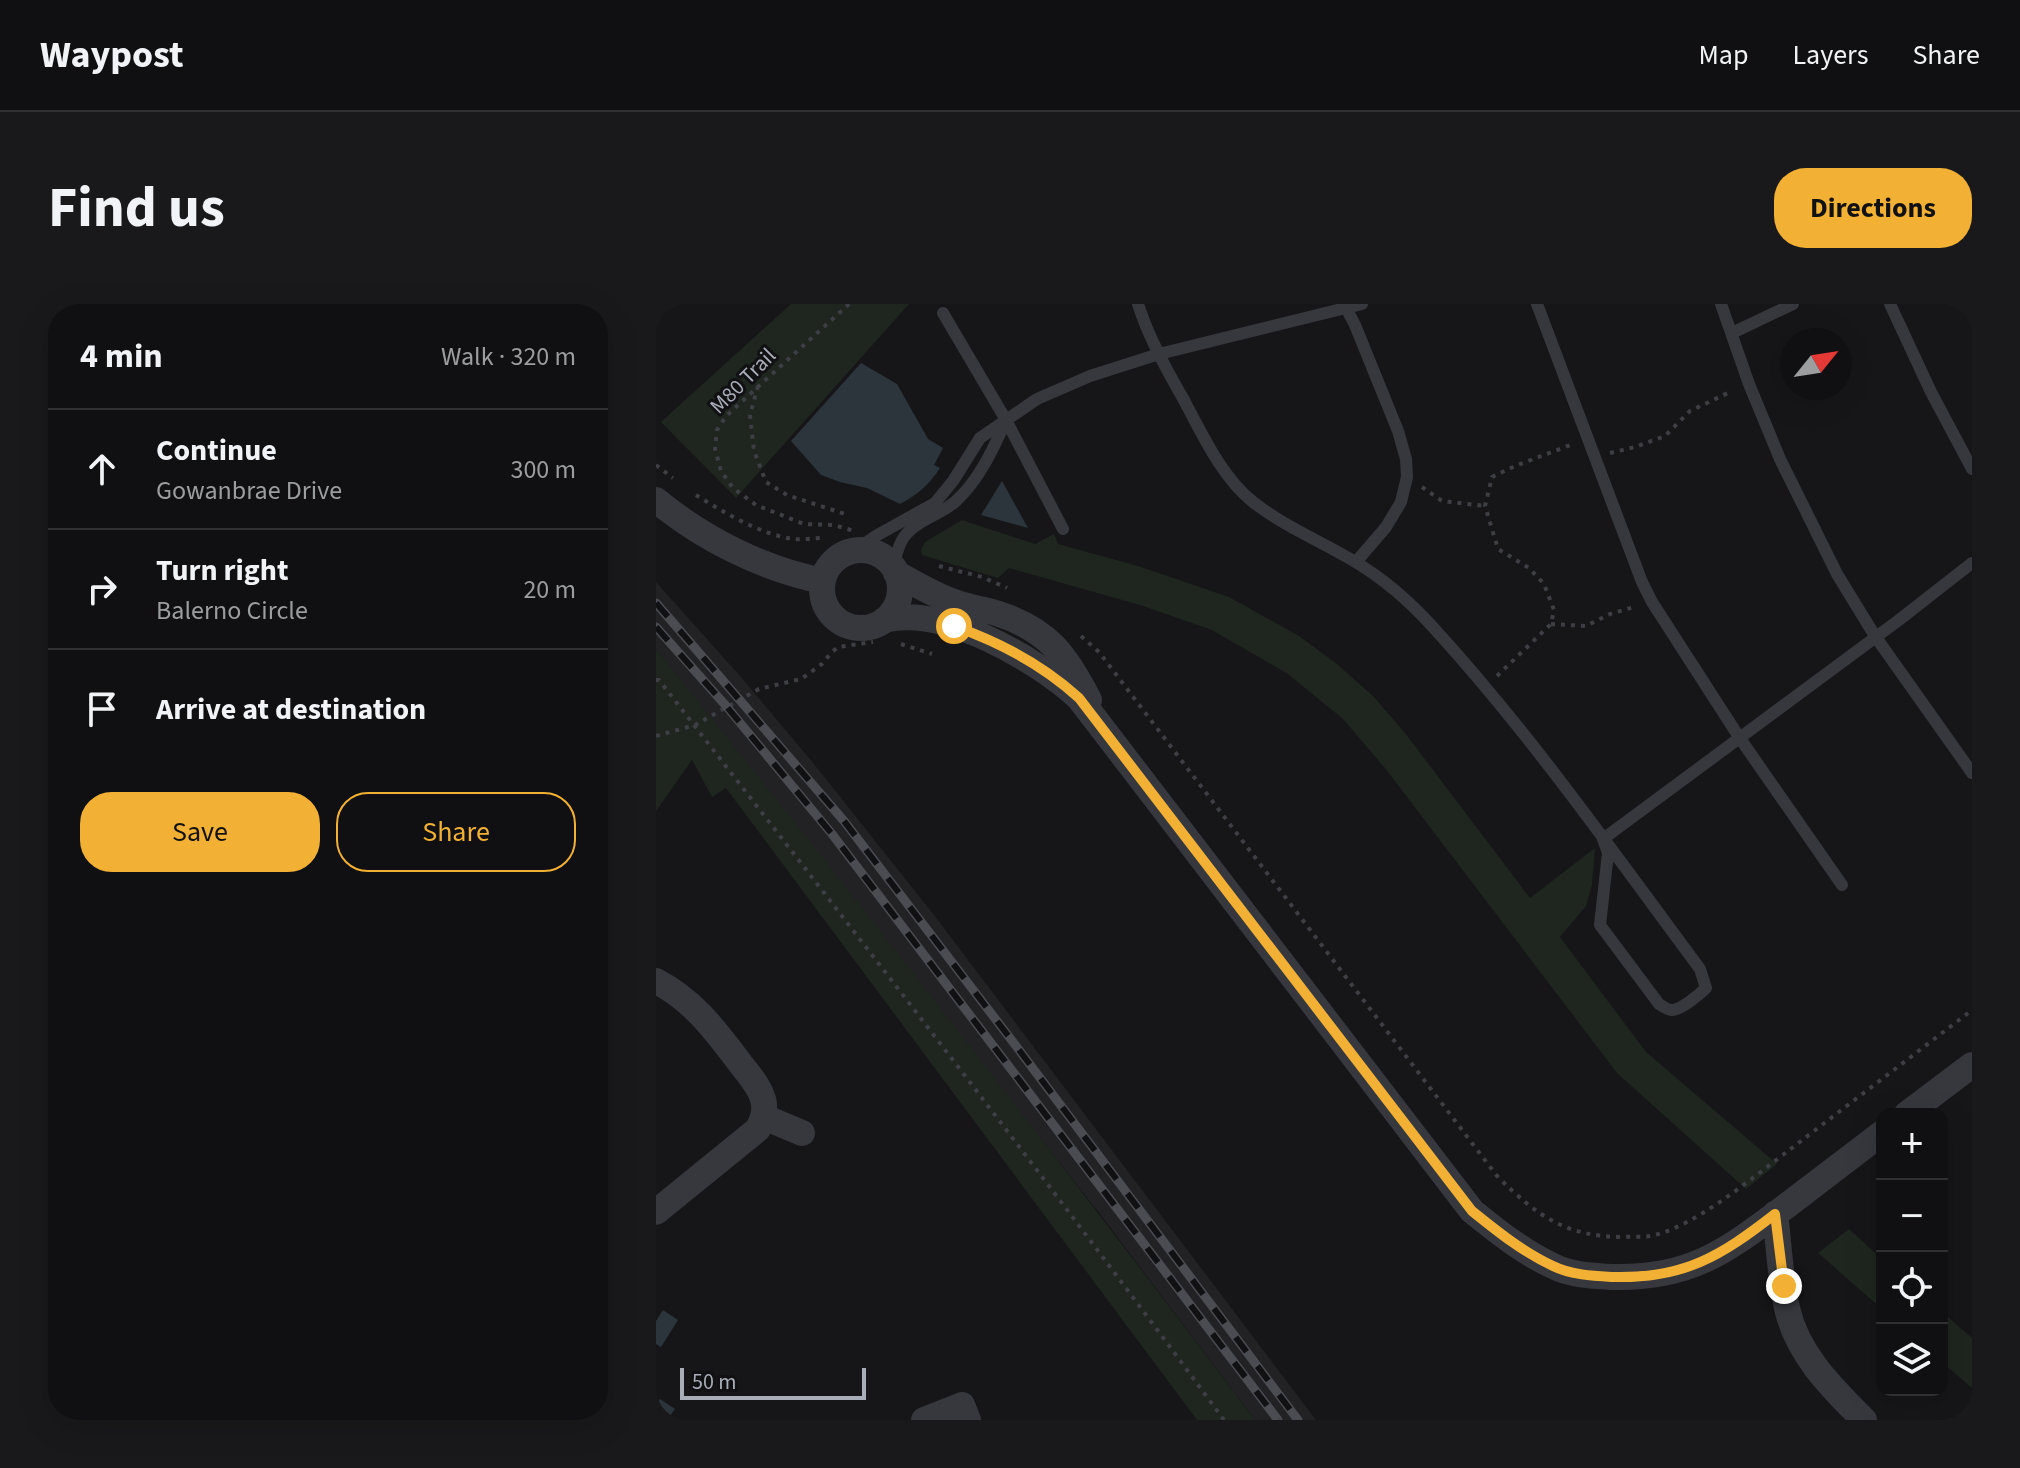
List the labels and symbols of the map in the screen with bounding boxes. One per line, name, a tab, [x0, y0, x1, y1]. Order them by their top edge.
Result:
north arrow	[1780, 328, 1852, 400]
street label: M80 Trail	[703, 341, 783, 421]
route start	[936, 608, 972, 644]
route end	[1766, 1268, 1802, 1304]
scale bar	[680, 1364, 866, 1400]

